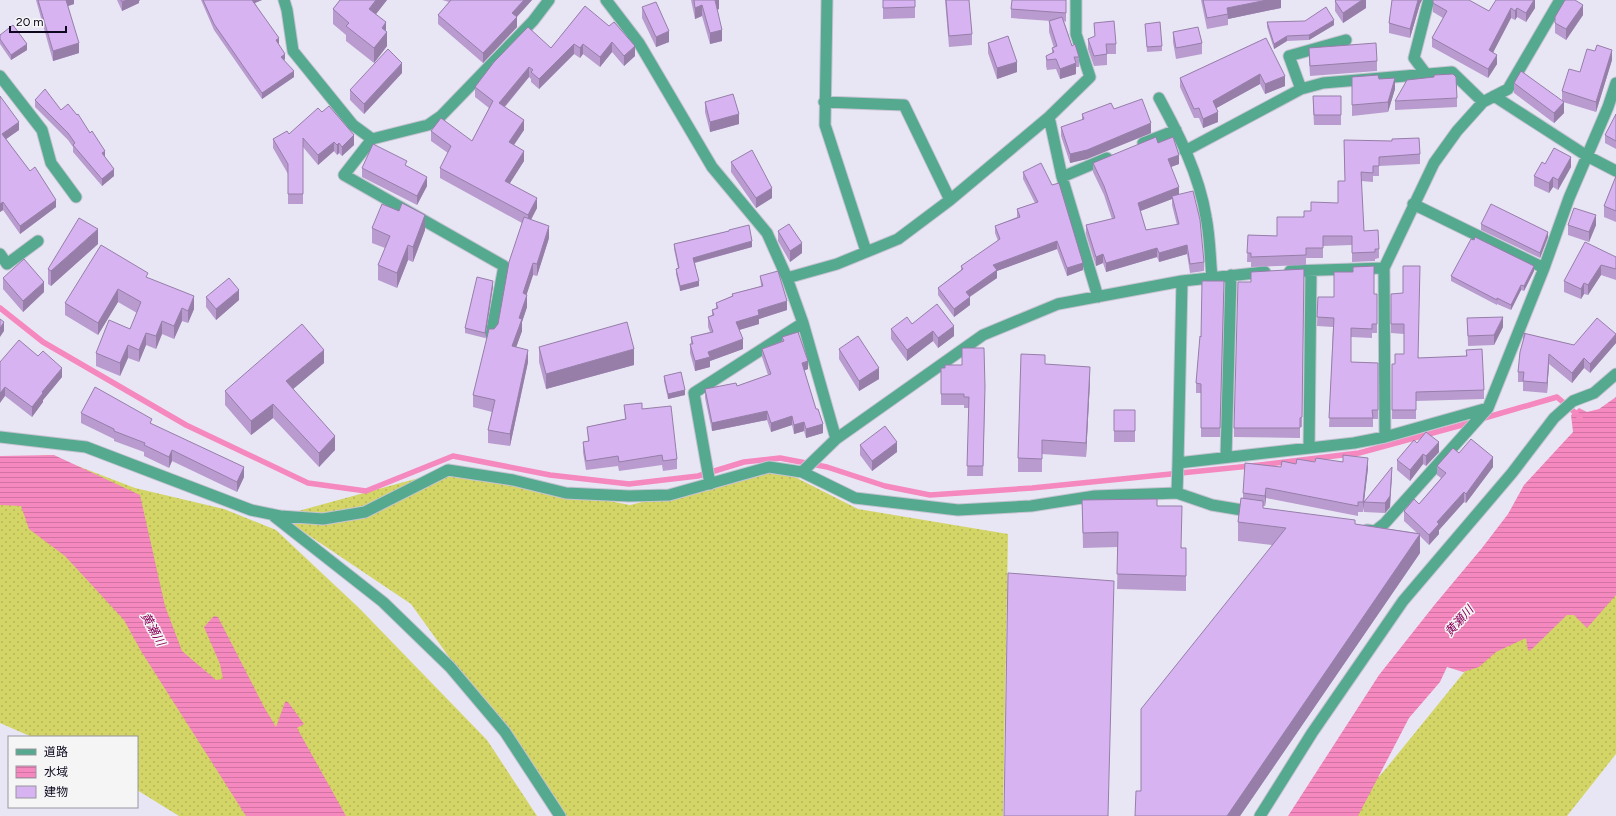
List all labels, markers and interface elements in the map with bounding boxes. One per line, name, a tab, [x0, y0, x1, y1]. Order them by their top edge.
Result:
scale bar	[10, 8, 66, 34]
text: 20 m	[16, 15, 44, 29]
water label: 黄瀬川	[1442, 601, 1478, 639]
water label: 黄瀬川	[138, 610, 169, 650]
legend	[8, 736, 138, 808]
text: 道路	[44, 745, 68, 759]
text: 水域	[44, 765, 68, 779]
text: 建物	[44, 785, 68, 799]

